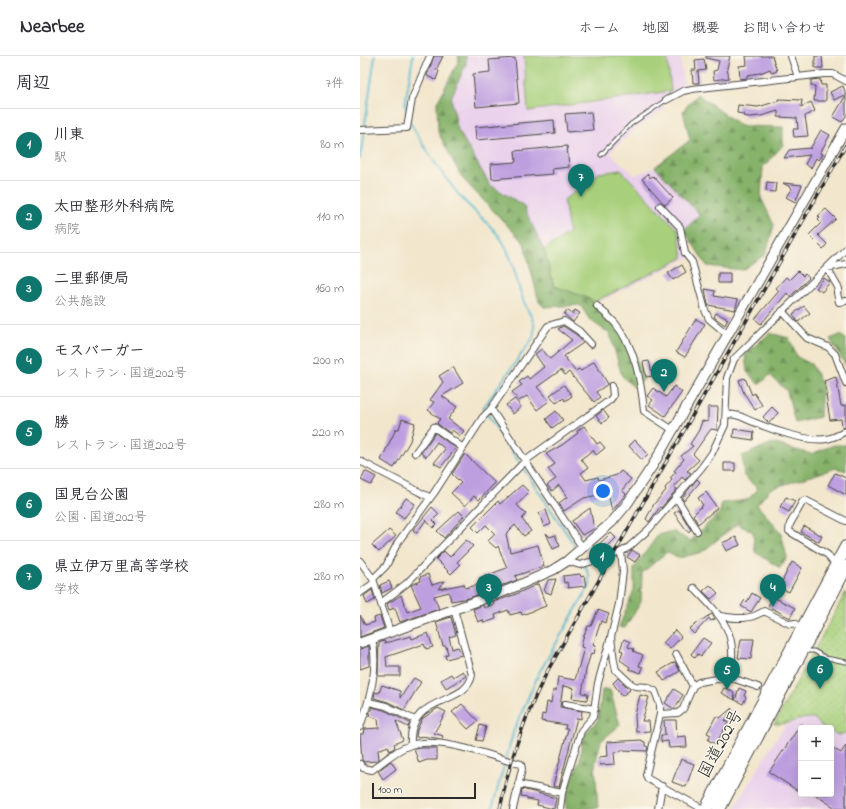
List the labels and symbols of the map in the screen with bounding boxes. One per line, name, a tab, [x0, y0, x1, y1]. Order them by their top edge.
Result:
pin: 7	[568, 164, 594, 197]
pin: 2	[651, 359, 677, 392]
your location	[593, 481, 613, 501]
pin: 1	[589, 543, 615, 576]
pin: 3	[476, 574, 502, 607]
pin: 4	[760, 574, 786, 607]
pin: 6	[807, 656, 833, 689]
pin: 5	[714, 657, 740, 690]
street label: 国道202号	[692, 705, 750, 783]
scale bar	[372, 781, 476, 800]

